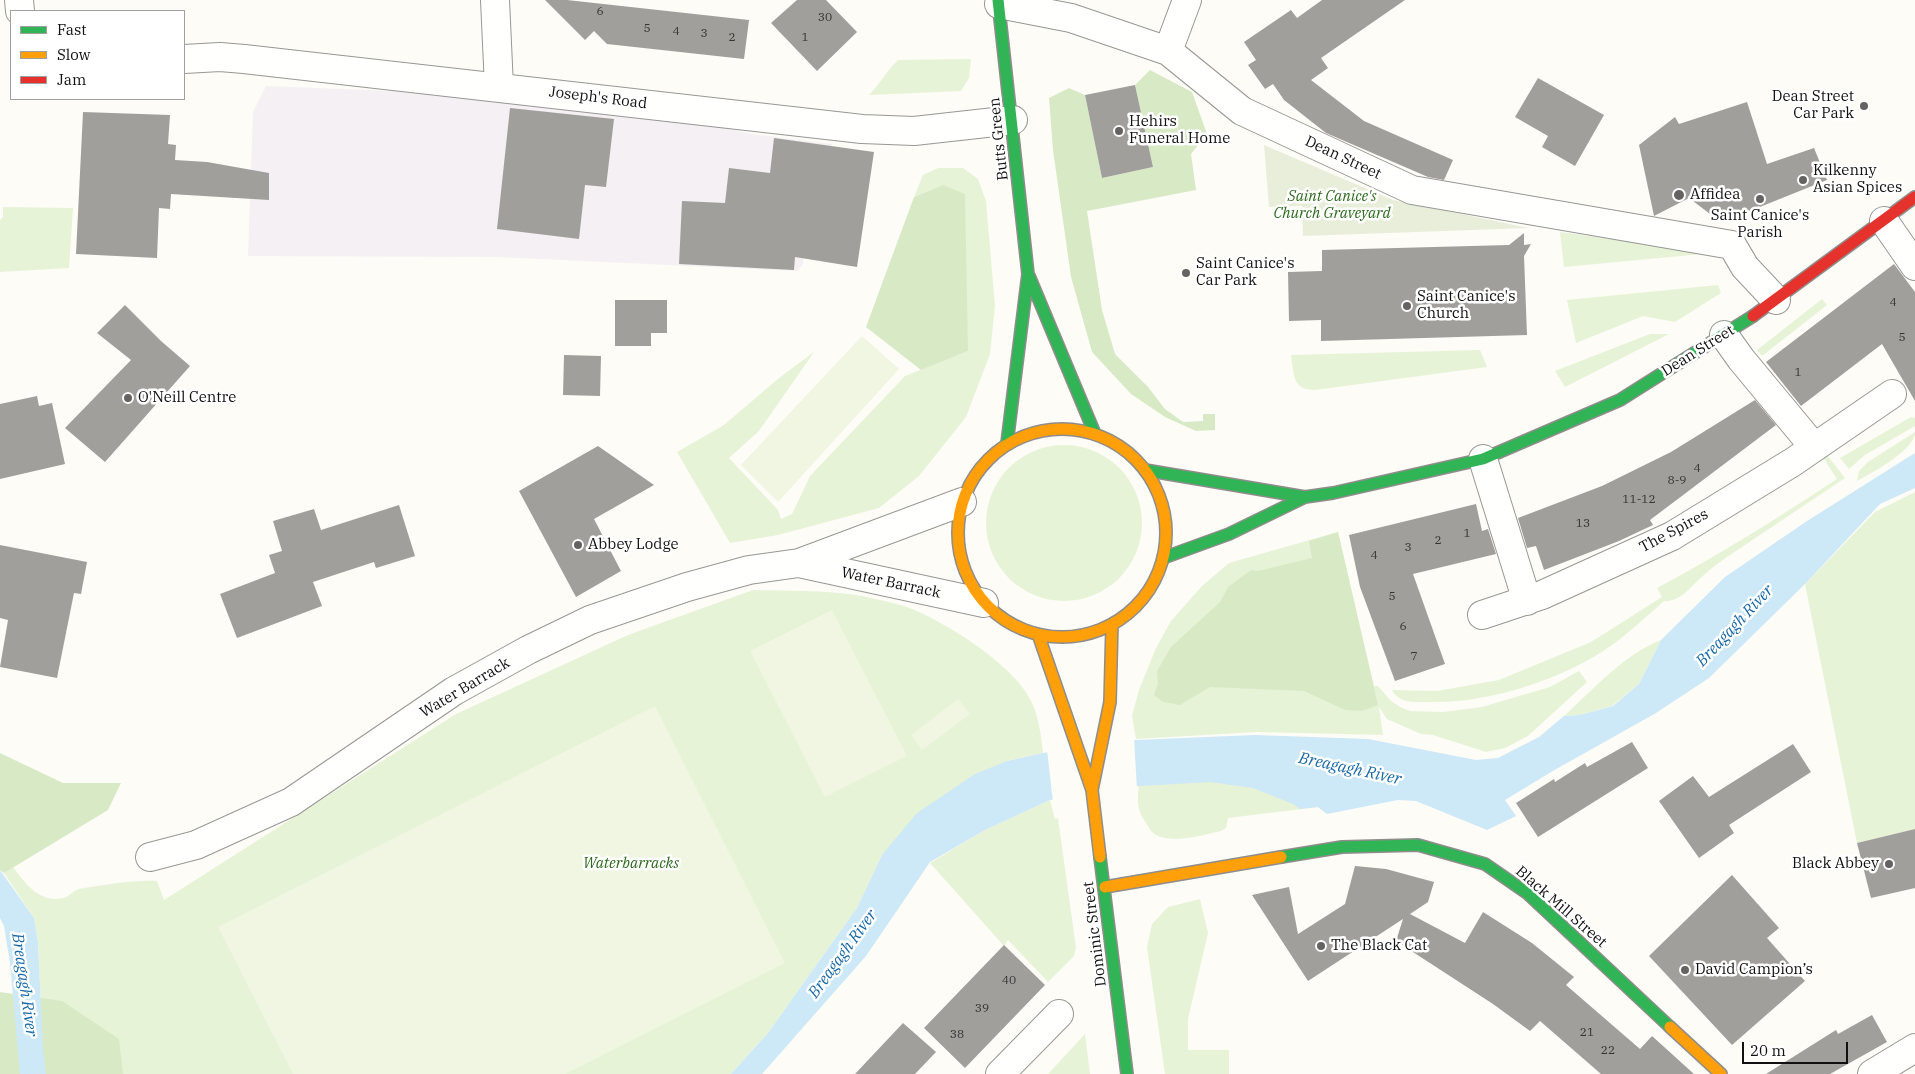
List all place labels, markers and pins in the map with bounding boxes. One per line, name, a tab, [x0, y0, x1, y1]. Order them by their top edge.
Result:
place label: Dean Street Car Park	[1772, 88, 1854, 123]
marker: Dean Street Car Park	[1858, 100, 1870, 112]
place label: Hehirs Funeral Home	[1129, 113, 1230, 148]
marker: Hehirs Funeral Home	[1113, 125, 1125, 137]
place label: Kilkenny Asian Spices	[1813, 162, 1902, 197]
marker: Kilkenny Asian Spices	[1797, 174, 1809, 186]
place label: Affidea	[1690, 186, 1740, 204]
marker: Affidea	[1672, 188, 1686, 202]
marker: Saint Canice's Parish	[1754, 193, 1766, 205]
place label: Saint Canice's Parish	[1711, 207, 1809, 242]
place label: Saint Canice's Car Park	[1196, 255, 1294, 290]
marker: Saint Canice's Car Park	[1180, 267, 1192, 279]
place label: Saint Canice's Church	[1417, 288, 1515, 323]
marker: Saint Canice's Church	[1401, 300, 1413, 312]
place label: O'Neill Centre	[138, 389, 236, 407]
marker: O'Neill Centre	[122, 392, 134, 404]
place label: Abbey Lodge	[588, 536, 679, 554]
marker: Abbey Lodge	[572, 539, 584, 551]
place label: Black Abbey	[1792, 855, 1879, 873]
marker: Black Abbey	[1883, 858, 1895, 870]
place label: The Black Cat	[1331, 937, 1427, 955]
marker: The Black Cat	[1315, 940, 1327, 952]
place label: David Campion’s	[1695, 961, 1813, 979]
marker: David Campion’s	[1679, 964, 1691, 976]

